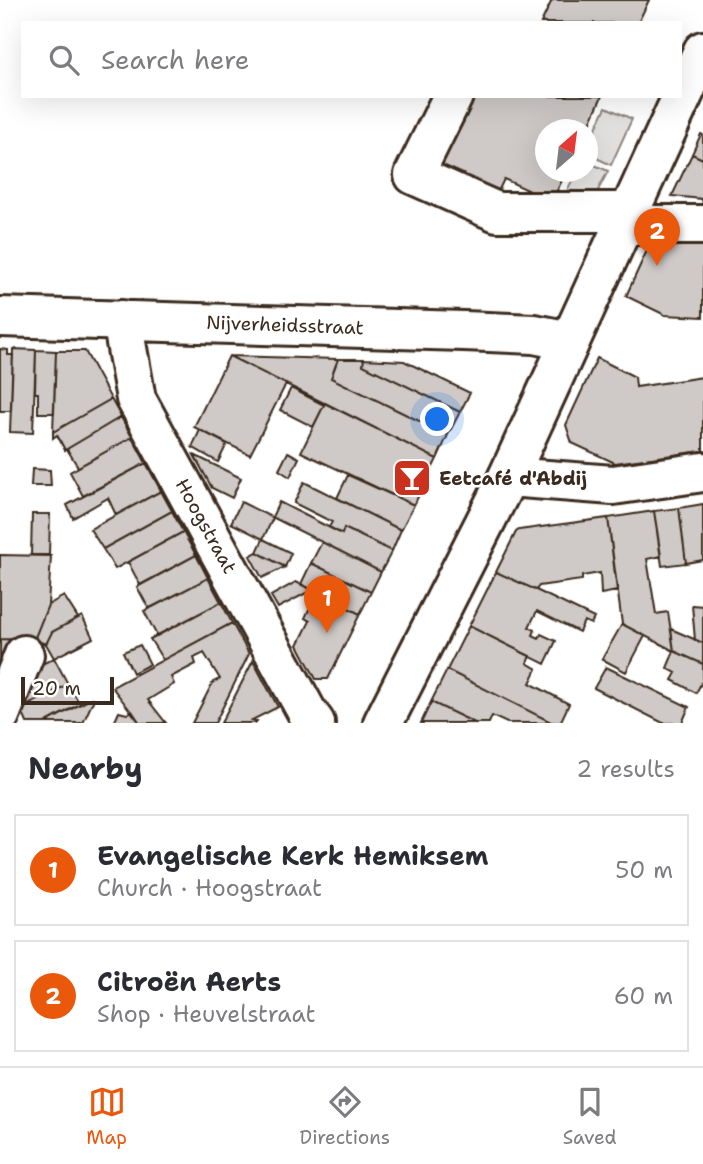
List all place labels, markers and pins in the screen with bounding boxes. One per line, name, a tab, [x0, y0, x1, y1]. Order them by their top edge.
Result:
pin: 2	[634, 208, 680, 266]
bar icon: Eetcafé d'Abdij	[391, 457, 433, 499]
place label: Eetcafé d'Abdij	[439, 466, 587, 491]
pin: 1	[304, 575, 350, 633]

